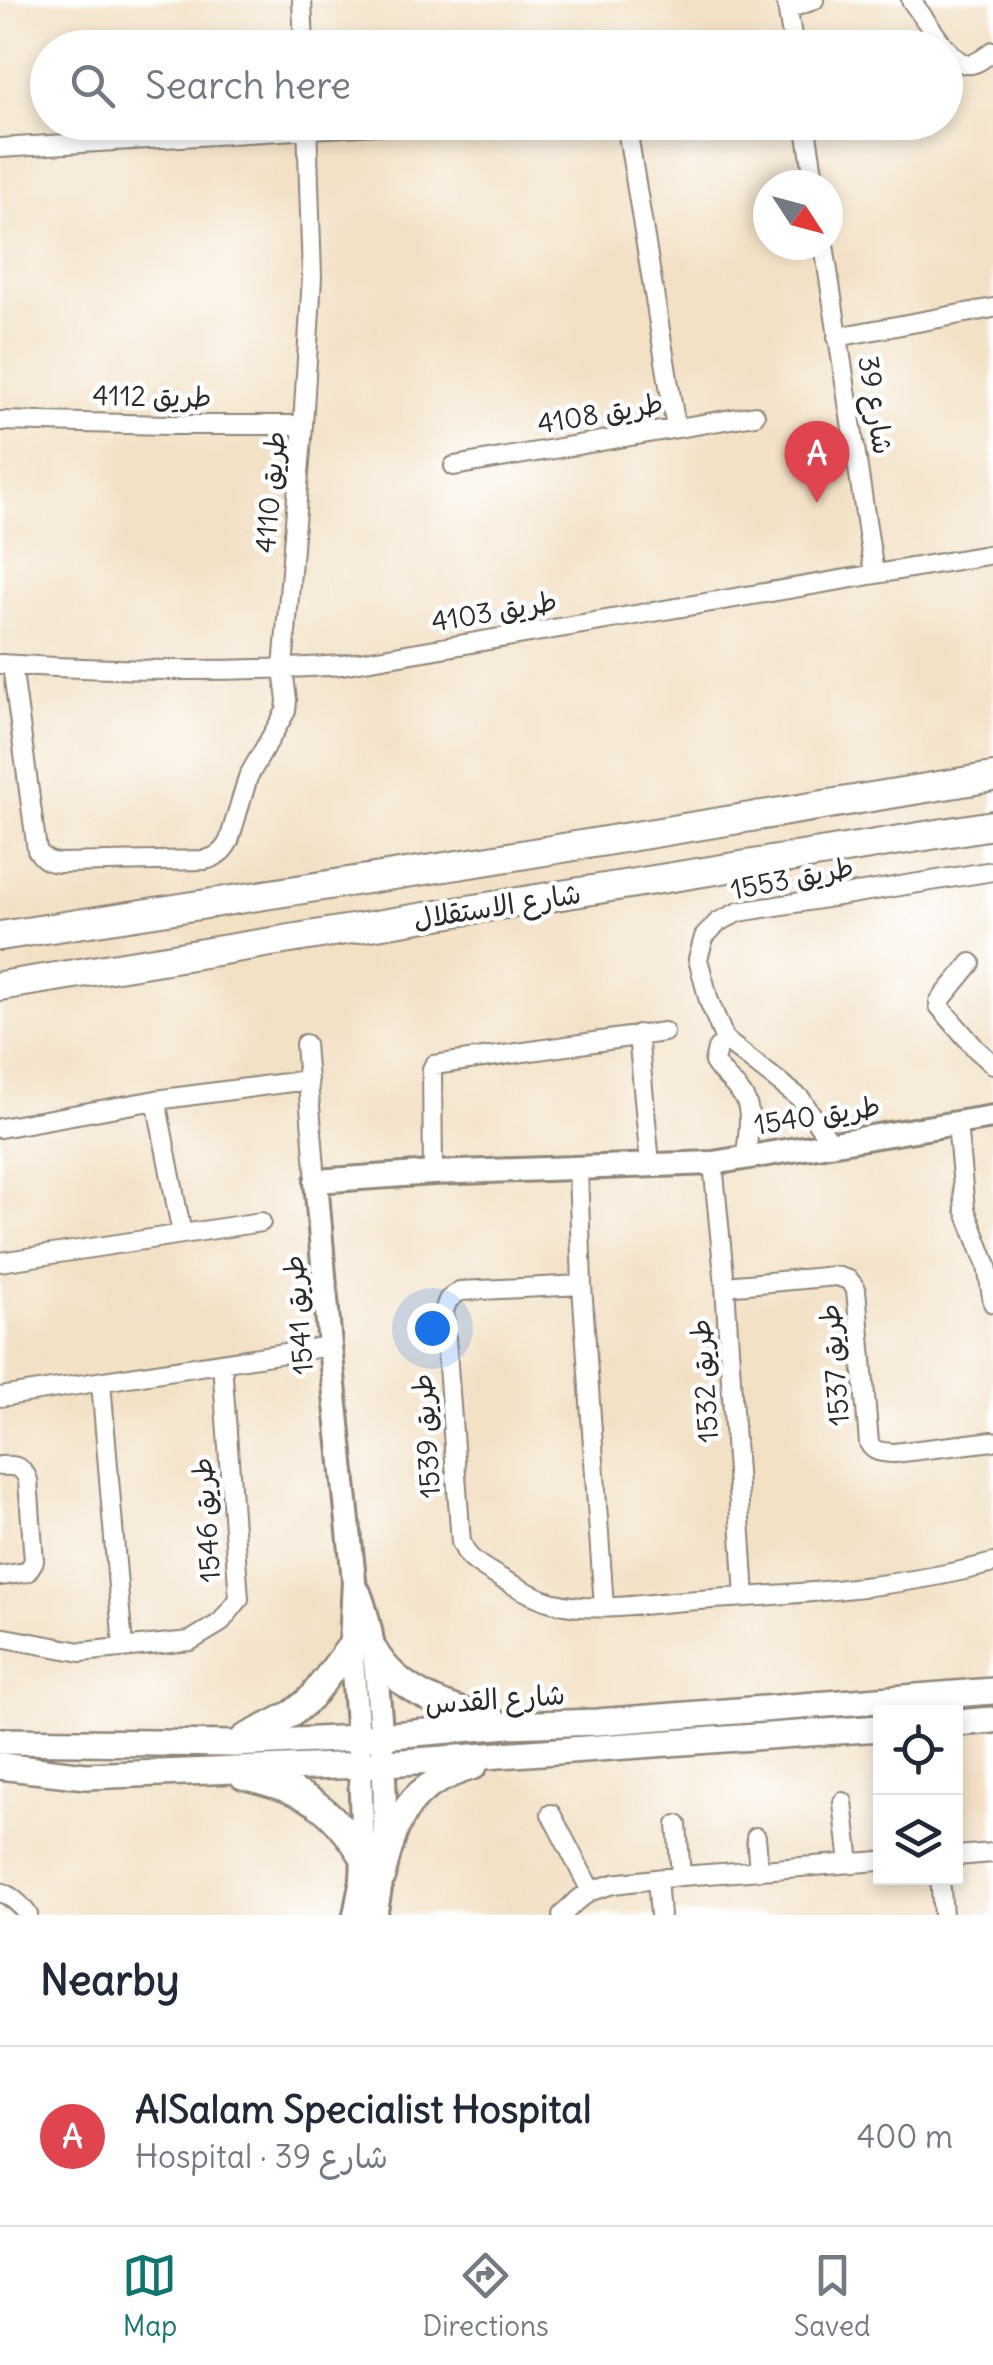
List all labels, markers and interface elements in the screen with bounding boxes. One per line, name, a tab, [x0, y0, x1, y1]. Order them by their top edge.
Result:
search box	[30, 30, 963, 140]
icon: search	[65, 58, 120, 113]
text: Search here	[145, 62, 351, 109]
north arrow	[753, 170, 843, 260]
street label: شارع 39	[848, 353, 902, 457]
street label: طريق 4112	[92, 377, 212, 415]
street label: طريق 4108	[534, 384, 666, 442]
pin: A	[784, 420, 850, 503]
street label: طريق 4110	[247, 430, 293, 554]
street label: طريق 4103	[428, 582, 560, 640]
street label: طريق 1553	[727, 848, 857, 908]
street label: شارع الاستقلال	[411, 875, 584, 939]
street label: طريق 1540	[751, 1087, 883, 1143]
street label: طريق 1541	[275, 1254, 321, 1376]
your location	[407, 1303, 458, 1354]
street label: طريق 1537	[811, 1303, 857, 1427]
street label: طريق 1532	[682, 1318, 726, 1444]
street label: طريق 1539	[404, 1373, 448, 1499]
street label: طريق 1546	[184, 1456, 228, 1584]
street label: شارع القدس	[424, 1676, 566, 1724]
map controls	[873, 1705, 963, 1885]
button: locate	[873, 1705, 963, 1795]
button: layers	[873, 1795, 963, 1885]
text: Nearby	[40, 1954, 179, 2006]
text: AlSalam Specialist Hospital	[135, 2086, 591, 2133]
text: A	[62, 2116, 83, 2157]
text: 400 m	[857, 2116, 953, 2157]
text: Hospital · شارع 39	[135, 2136, 388, 2177]
tab: Map	[122, 2248, 177, 2344]
tab: Directions	[422, 2248, 549, 2344]
tab: Saved	[794, 2248, 871, 2344]

